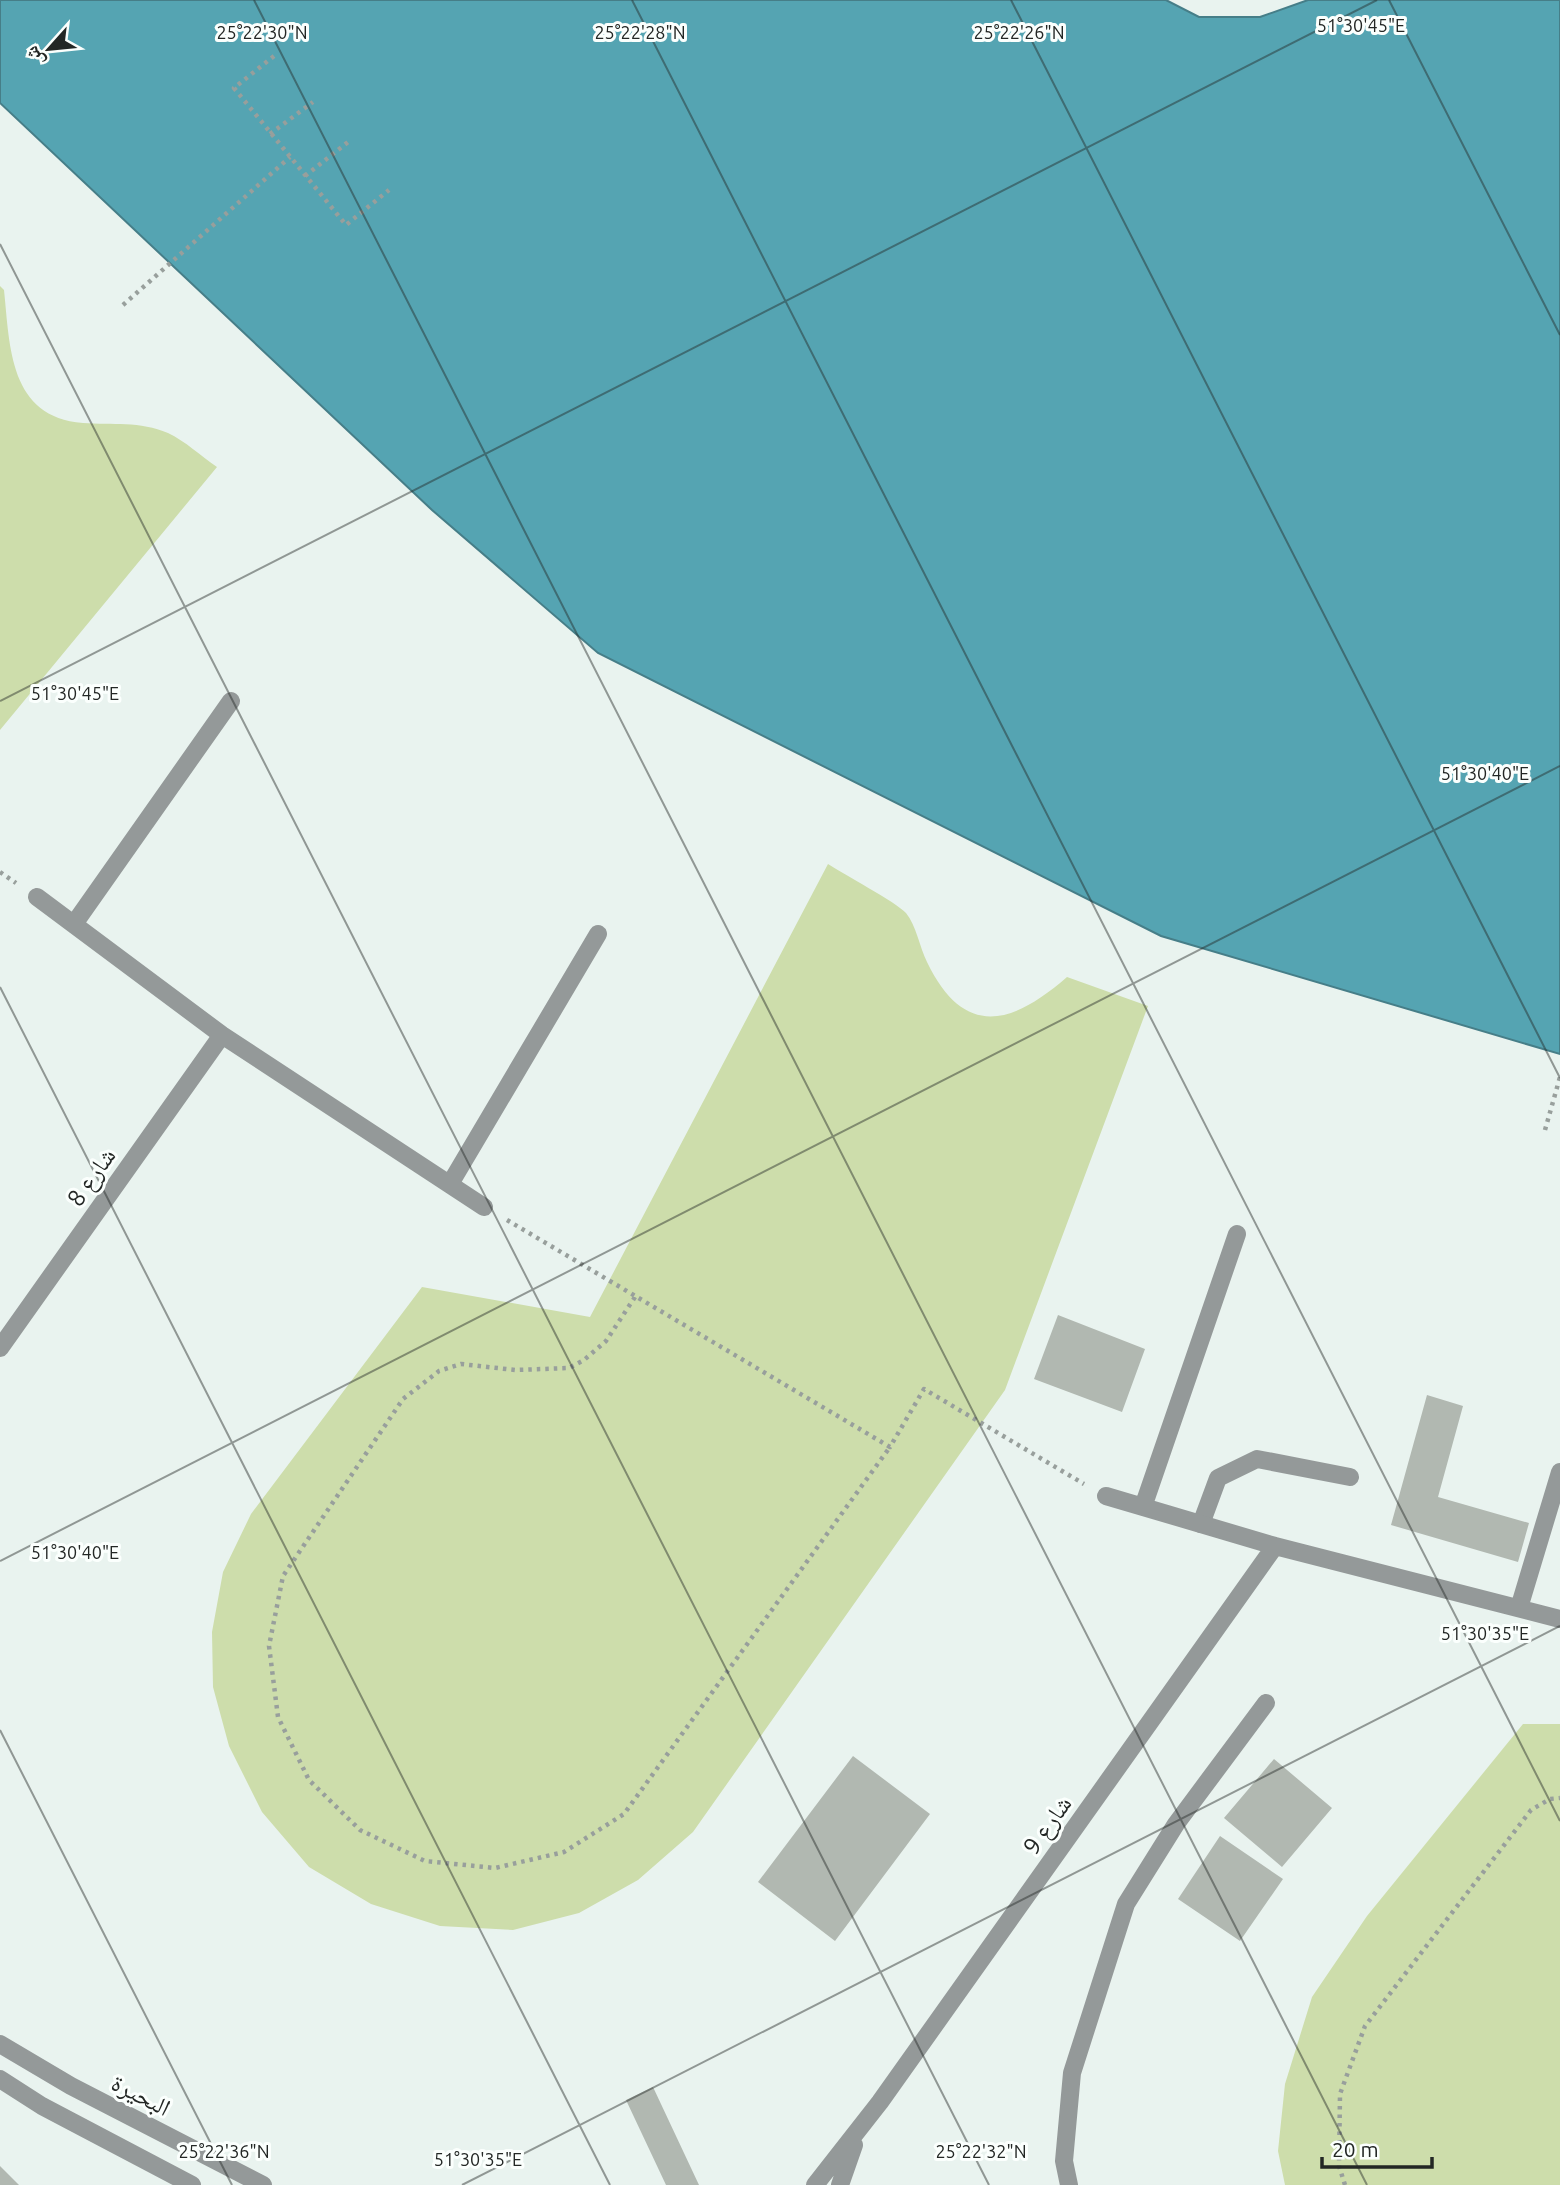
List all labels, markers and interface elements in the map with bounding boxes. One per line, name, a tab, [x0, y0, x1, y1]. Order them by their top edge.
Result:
north arrow	[14, 14, 84, 84]
text: 51°30'45"E	[1317, 15, 1405, 35]
text: 25°22'30"N	[216, 22, 308, 42]
text: 25°22'28"N	[594, 22, 686, 42]
text: 25°22'26"N	[973, 22, 1065, 42]
text: ش	[19, 42, 49, 71]
text: 51°30'45"E	[31, 683, 119, 703]
text: 51°30'40"E	[1441, 763, 1529, 783]
street label: شارع 8	[61, 1143, 122, 1212]
text: 51°30'40"E	[31, 1542, 119, 1562]
text: 51°30'35"E	[1441, 1623, 1529, 1643]
street label: شارع 9	[1017, 1791, 1078, 1860]
street label: البحيرة	[107, 2069, 175, 2122]
scale bar	[1322, 2126, 1432, 2170]
text: 20 m	[1332, 2137, 1379, 2161]
text: 25°22'36"N	[178, 2141, 270, 2161]
text: 25°22'32"N	[935, 2141, 1027, 2161]
text: 51°30'35"E	[434, 2149, 522, 2169]

